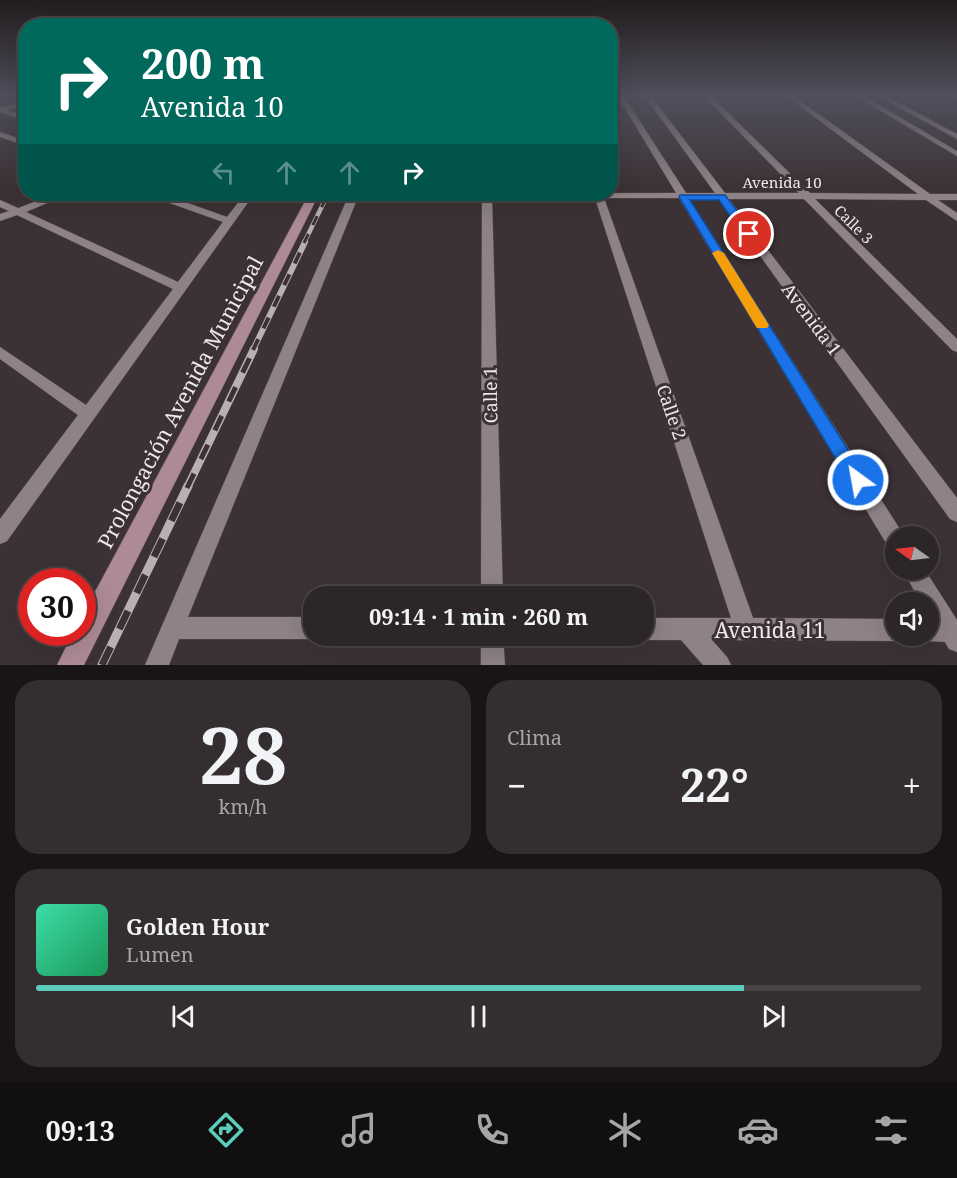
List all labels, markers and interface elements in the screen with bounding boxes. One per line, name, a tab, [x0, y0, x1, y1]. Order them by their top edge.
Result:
text: 200 m	[141, 34, 265, 91]
icon: right	[42, 42, 120, 120]
text: Avenida 10	[141, 88, 284, 125]
icon: left	[207, 156, 240, 189]
icon: ahead	[270, 156, 303, 189]
icon: ahead	[333, 156, 366, 189]
icon: right	[396, 156, 429, 189]
street label: Avenida 10	[742, 172, 822, 192]
street label: Calle 3	[830, 200, 878, 248]
pin	[723, 208, 774, 259]
icon: arrive	[732, 217, 765, 250]
street label: Prolongación Avenida Municipal	[91, 251, 269, 553]
street label: Avenida 1	[777, 278, 847, 360]
street label: Calle 1	[478, 366, 502, 424]
street label: Calle 2	[651, 381, 693, 443]
position arrow	[826, 448, 890, 512]
north arrow	[885, 526, 939, 580]
map controls	[885, 526, 939, 646]
speed limit sign: 30	[18, 568, 96, 646]
button: sound	[885, 592, 939, 646]
text: 09:14 · 1 min · 260 m	[369, 601, 588, 631]
street label: Avenida 11	[715, 616, 825, 644]
text: 28	[199, 701, 287, 807]
text: Clima	[507, 724, 562, 751]
text: 22°	[680, 754, 749, 815]
text: −	[507, 763, 526, 808]
text: +	[903, 763, 921, 808]
text: km/h	[218, 793, 268, 820]
text: Golden Hour	[126, 911, 269, 941]
text: Lumen	[126, 941, 194, 968]
icon: previous	[167, 1000, 200, 1033]
icon: pause	[462, 1000, 495, 1033]
icon: next	[757, 1000, 790, 1033]
icon: directions	[205, 1109, 247, 1151]
icon: music	[338, 1109, 380, 1151]
icon: phone	[471, 1109, 513, 1151]
icon: climate	[604, 1109, 646, 1151]
icon: car	[737, 1109, 779, 1151]
icon: filters	[870, 1109, 912, 1151]
text: 09:13	[45, 1112, 115, 1149]

